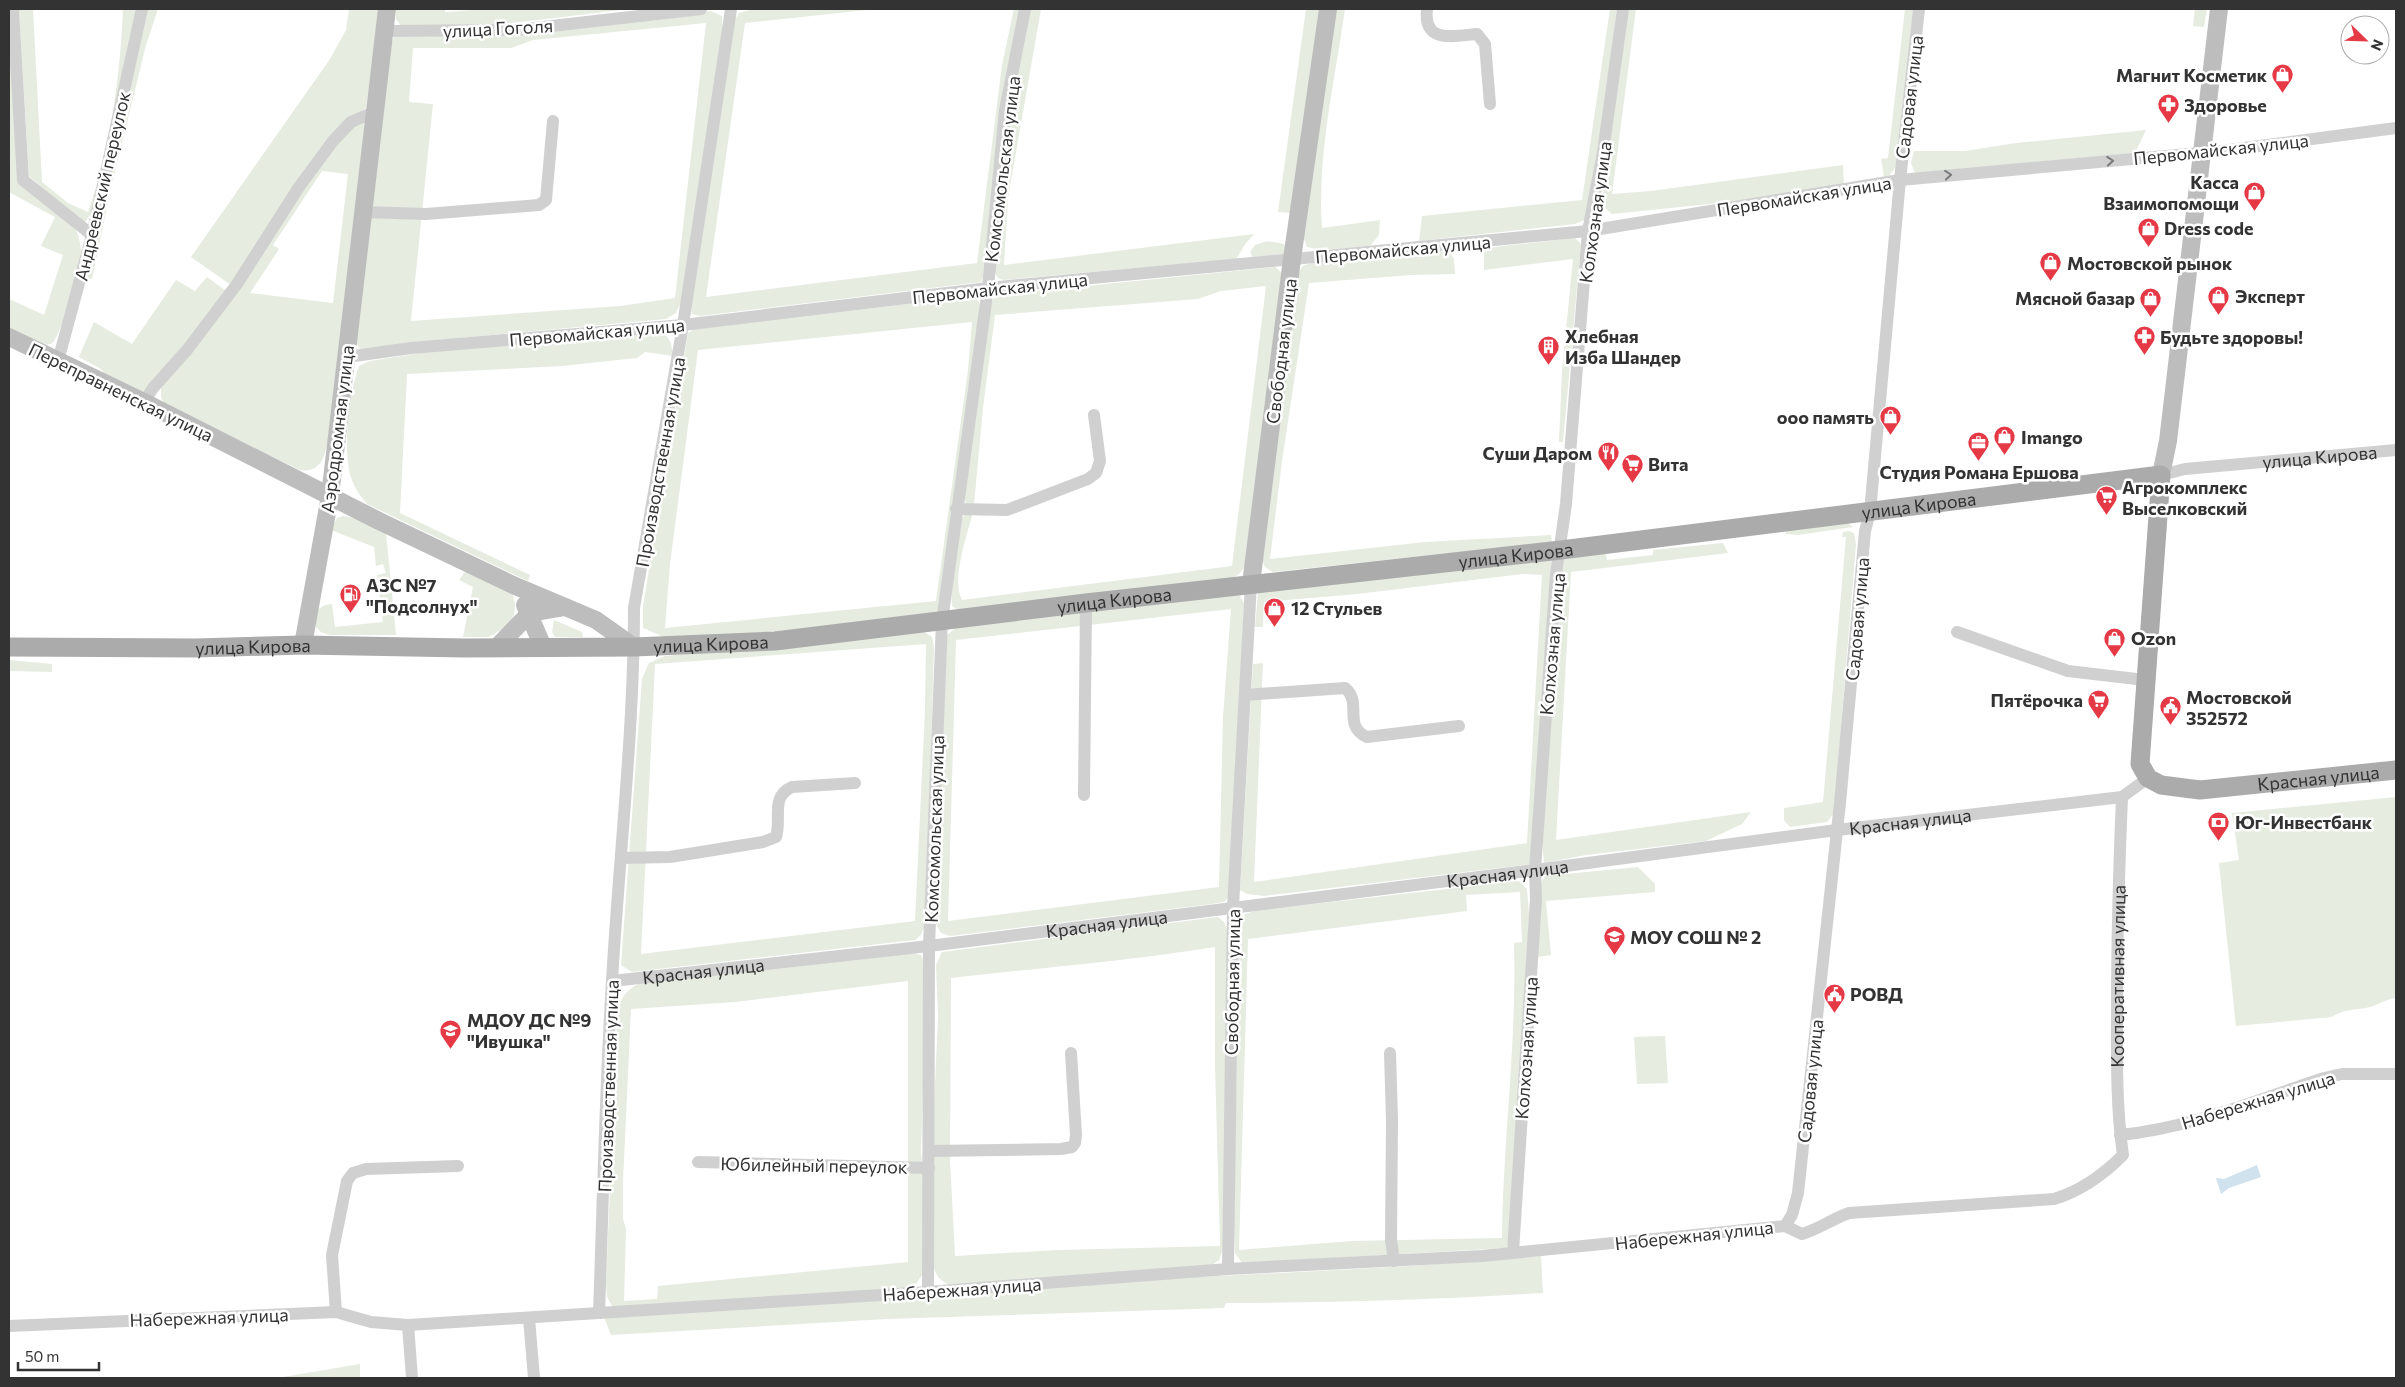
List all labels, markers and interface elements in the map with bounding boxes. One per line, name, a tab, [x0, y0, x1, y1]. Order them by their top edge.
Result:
street label: улица Гоголя	[442, 14, 554, 42]
north arrow	[2340, 15, 2390, 65]
street label: Садовая улица	[1891, 34, 1927, 160]
text: N	[2368, 37, 2387, 53]
shop icon: Магнит Косметик	[2271, 63, 2295, 94]
place label: Магнит Косметик	[2116, 64, 2268, 86]
street label: Комсомольская улица	[980, 75, 1024, 263]
street label: Андреевский переулок	[69, 89, 135, 283]
pharmacy icon: Здоровье	[2156, 93, 2180, 124]
place label: Здоровье	[2184, 94, 2267, 116]
street label: Первомайская улица	[2132, 129, 2310, 169]
street label: Колхозная улица	[1574, 140, 1616, 284]
one-way arrow	[2106, 155, 2114, 166]
one-way arrow	[1944, 170, 1952, 181]
street label: Первомайская улица	[1715, 171, 1893, 221]
place label: Касса Взаимопомощи	[2103, 171, 2239, 214]
shop icon: Касса Взаимопомощи	[2243, 180, 2267, 211]
shop icon: Dress code	[2136, 216, 2160, 247]
place label: Dress code	[2164, 217, 2254, 239]
street label: Первомайская улица	[1314, 230, 1492, 268]
shop icon: Мостовской рынок	[2039, 251, 2063, 282]
place label: Мостовской рынок	[2067, 252, 2233, 274]
street label: Первомайская улица	[911, 268, 1089, 308]
street label: Свободная улица	[1261, 277, 1301, 425]
shop icon: Эксперт	[2207, 284, 2231, 315]
place label: Эксперт	[2235, 285, 2305, 307]
shop icon: Мясной базар	[2139, 286, 2163, 317]
place label: Мясной базар	[2015, 287, 2135, 309]
street label: Первомайская улица	[508, 313, 686, 351]
place label: Хлебная Изба Шандер	[1565, 325, 1681, 368]
pharmacy icon: Будьте здоровы!	[2132, 325, 2156, 356]
place label: Будьте здоровы!	[2160, 326, 2303, 348]
building icon: Хлебная Изба Шандер	[1537, 334, 1561, 365]
street label: Переправненская улица	[25, 338, 217, 446]
street label: Аэродромная улица	[316, 344, 358, 514]
street label: Производственная улица	[631, 355, 689, 569]
shop icon: ооо память	[1878, 405, 1902, 436]
place label: ооо память	[1777, 406, 1874, 428]
shop icon: Imango	[1993, 425, 2017, 456]
place label: Imango	[2021, 426, 2083, 448]
office icon: Студия Романа Ершова	[1967, 430, 1991, 461]
restaurant icon: Суши Даром	[1596, 441, 1620, 472]
street label: улица Кирова	[2261, 441, 2378, 473]
place label: Суши Даром	[1483, 442, 1592, 464]
supermarket icon: Вита	[1620, 452, 1644, 483]
place label: Вита	[1648, 453, 1688, 475]
place label: Студия Романа Ершова	[1879, 461, 2079, 483]
place label: Агрокомплекс Выселковский	[2122, 476, 2247, 519]
supermarket icon: Агрокомплекс Выселковский	[2094, 485, 2118, 516]
street label: улица Кирова	[1860, 487, 1977, 523]
street label: улица Кирова	[1457, 538, 1574, 572]
street label: Садовая улица	[1841, 556, 1873, 682]
street label: Колхозная улица	[1535, 572, 1569, 716]
place label: АЗС №7 "Подсолнух"	[366, 574, 478, 617]
fuel station icon: АЗС №7 "Подсолнух"	[338, 583, 362, 614]
street label: улица Кирова	[1056, 583, 1173, 617]
shop icon: 12 Стульев	[1263, 596, 1287, 627]
place label: 12 Стульев	[1291, 597, 1382, 619]
shop icon: Ozon	[2103, 626, 2127, 657]
place label: Ozon	[2131, 627, 2176, 649]
street label: улица Кирова	[653, 630, 769, 657]
street label: улица Кирова	[195, 634, 311, 659]
place label: Мостовской 352572	[2186, 686, 2292, 729]
supermarket icon: Пятёрочка	[2087, 688, 2111, 719]
place label: Пятёрочка	[1991, 689, 2083, 711]
public building icon: Мостовской 352572	[2158, 695, 2182, 726]
street label: Комсомольская улица	[920, 735, 948, 923]
street label: Красная улица	[2256, 761, 2380, 795]
street label: Красная улица	[1848, 804, 1972, 840]
bank icon: Юг-Инвестбанк	[2207, 810, 2231, 841]
place label: Юг-Инвестбанк	[2235, 811, 2373, 833]
street label: Красная улица	[1445, 855, 1570, 892]
street label: Кооперативная улица	[2106, 885, 2130, 1068]
street label: Красная улица	[1044, 905, 1169, 942]
street label: Свободная улица	[1220, 909, 1244, 1055]
school or university icon: МОУ СОШ № 2	[1602, 925, 1626, 956]
place label: МОУ СОШ № 2	[1630, 926, 1761, 948]
street label: Красная улица	[641, 953, 766, 989]
street label: Колхозная улица	[1510, 976, 1542, 1120]
street label: Производственная улица	[593, 979, 623, 1193]
public building icon: РОВД	[1822, 982, 1846, 1013]
place label: РОВД	[1850, 983, 1903, 1005]
place label: МДОУ ДС №9 "Ивушка"	[467, 1009, 591, 1052]
school or university icon: МДОУ ДС №9 "Ивушка"	[439, 1018, 463, 1049]
street label: Садовая улица	[1793, 1018, 1827, 1144]
street label: Набережная улица	[2179, 1066, 2337, 1134]
street label: Юбилейный переулок	[720, 1152, 908, 1178]
street label: Набережная улица	[1614, 1216, 1774, 1254]
street label: Набережная улица	[882, 1272, 1042, 1306]
street label: Набережная улица	[129, 1303, 289, 1331]
scale bar	[18, 1340, 99, 1372]
text: 50 m	[25, 1347, 59, 1365]

